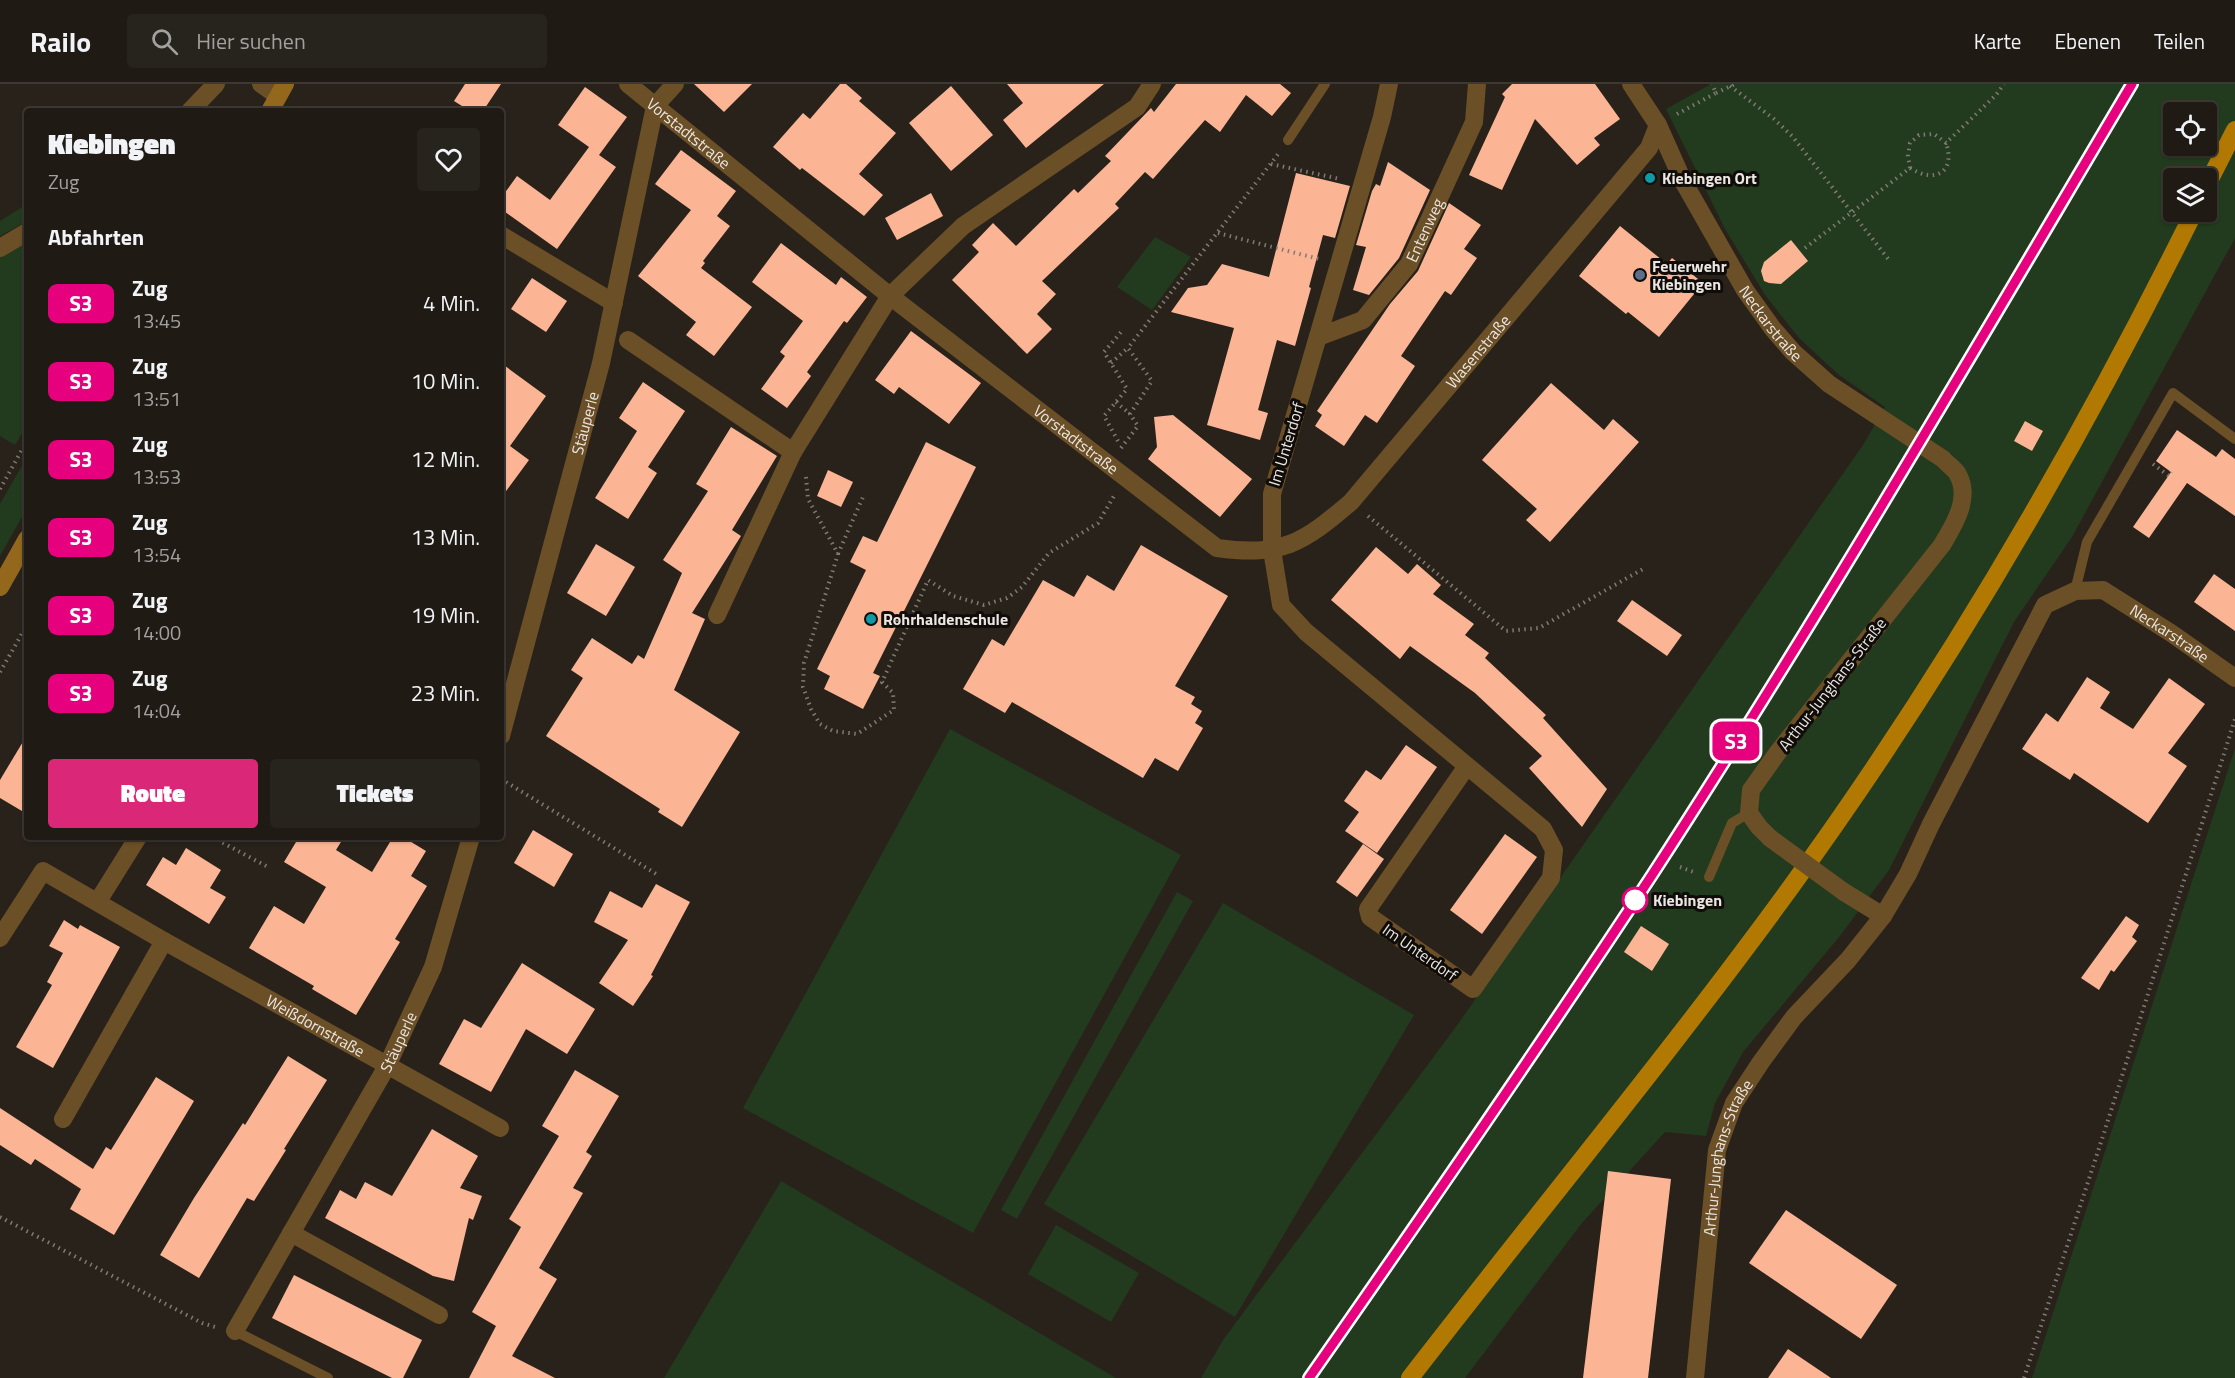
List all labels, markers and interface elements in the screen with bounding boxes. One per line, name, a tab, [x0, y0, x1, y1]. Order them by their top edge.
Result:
search box	[127, 14, 547, 68]
text: Railo	[30, 20, 91, 63]
text: Hier suchen	[196, 24, 306, 58]
icon: search	[148, 25, 181, 58]
text: Karte	[1974, 25, 2021, 57]
text: Ebenen	[2054, 25, 2121, 57]
text: Teilen	[2154, 25, 2205, 57]
street label: Vorstadtstraße	[641, 92, 736, 174]
map controls	[2163, 102, 2217, 222]
button: locate	[2163, 102, 2217, 156]
text: Kiebingen	[48, 122, 175, 165]
button: heart	[417, 128, 480, 191]
text: Zug	[48, 166, 79, 197]
place label: Kiebingen Ort	[1662, 166, 1757, 190]
button: layers	[2163, 168, 2217, 222]
marker: Kiebingen Ort	[1643, 171, 1657, 185]
street label: Entenweg	[1399, 194, 1450, 266]
text: Abfahrten	[48, 220, 144, 254]
place label: Feuerwehr Kiebingen	[1652, 254, 1727, 296]
marker: Feuerwehr Kiebingen	[1633, 268, 1647, 282]
text: Zug	[132, 271, 167, 305]
street label: Neckarstraße	[1733, 280, 1808, 367]
text: 4 Min.	[423, 286, 480, 320]
text: S3	[69, 287, 93, 319]
text: 13:45	[132, 305, 181, 336]
street label: Wasenstraße	[1440, 309, 1516, 394]
text: Zug	[132, 349, 167, 383]
text: 10 Min.	[411, 364, 480, 398]
text: S3	[69, 365, 93, 397]
text: 13:51	[132, 383, 181, 414]
street label: Stäuperle	[565, 389, 605, 457]
street label: Im Unterdorf	[1262, 398, 1310, 489]
street label: Vorstadtstraße	[1028, 399, 1124, 480]
text: Zug	[132, 427, 167, 461]
text: 12 Min.	[411, 442, 480, 476]
text: S3	[69, 443, 93, 475]
text: 13:53	[132, 461, 181, 492]
text: Zug	[132, 505, 167, 539]
text: 13 Min.	[411, 520, 480, 554]
text: S3	[69, 521, 93, 553]
text: 13:54	[132, 539, 181, 570]
text: Zug	[132, 583, 167, 617]
text: 19 Min.	[411, 598, 480, 632]
street label: Neckarstraße	[2125, 598, 2214, 668]
text: S3	[69, 599, 93, 631]
place label: Rohrhaldenschule	[883, 607, 1008, 631]
marker: Rohrhaldenschule	[864, 612, 878, 626]
street label: Arthur-Junghans-Straße	[1772, 612, 1892, 756]
text: 14:00	[132, 617, 181, 648]
text: Zug	[132, 661, 167, 695]
text: 23 Min.	[411, 676, 480, 710]
text: S3	[69, 677, 93, 709]
text: 14:04	[132, 695, 181, 726]
line badge: S3	[1709, 722, 1763, 760]
text: S3	[1724, 725, 1748, 757]
button: Route	[48, 759, 258, 828]
button: Tickets	[270, 759, 480, 828]
marker: Kiebingen	[1622, 887, 1648, 913]
place label: Kiebingen	[1653, 888, 1722, 912]
street label: Im Unterdorf	[1378, 917, 1463, 987]
street label: Weißdornstraße	[262, 988, 369, 1063]
street label: Stäuperle	[374, 1008, 423, 1077]
street label: Arthur-Junghans-Straße	[1697, 1074, 1759, 1237]

